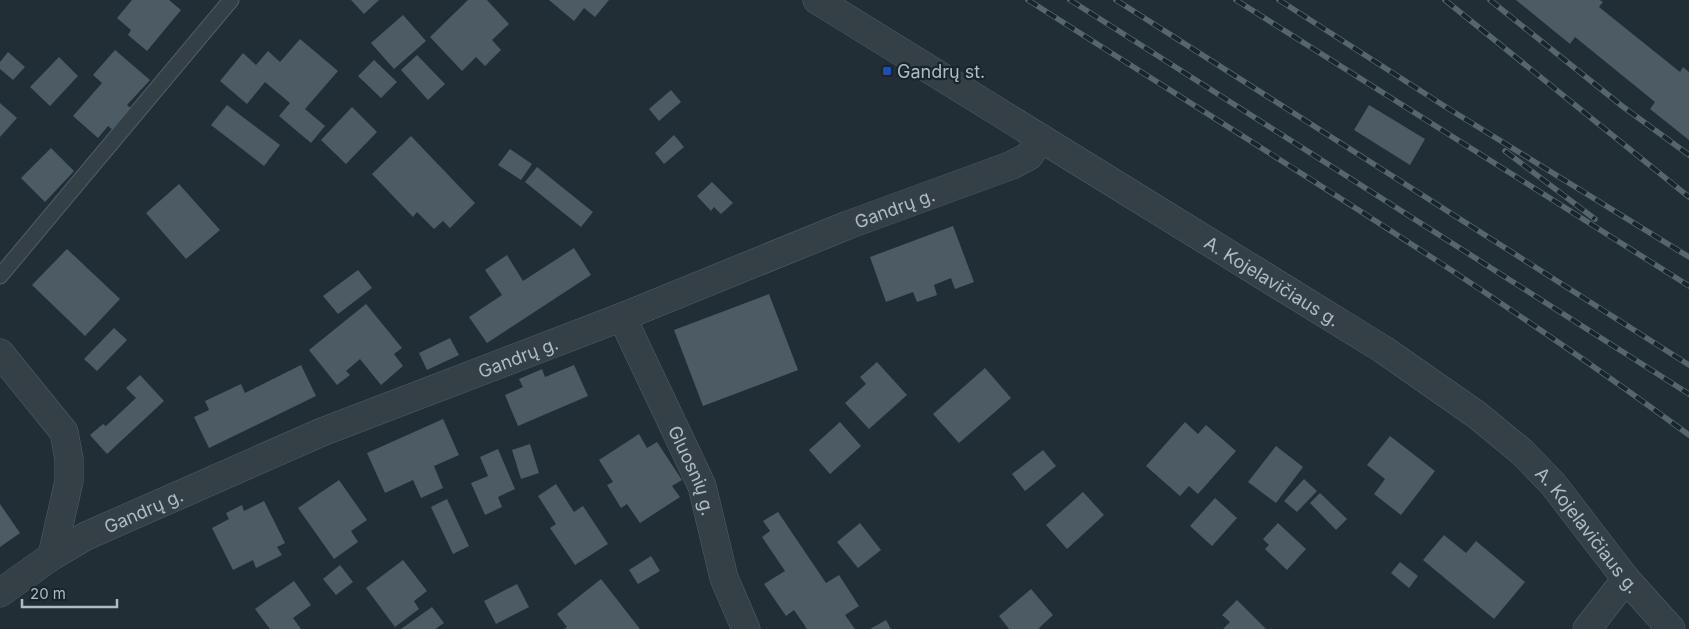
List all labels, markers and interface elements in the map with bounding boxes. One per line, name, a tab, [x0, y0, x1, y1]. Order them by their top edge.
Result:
place label: Gandrų st.	[897, 61, 985, 82]
marker: Gandrų st.	[881, 65, 893, 77]
street label: Gandrų g.	[851, 184, 938, 232]
street label: A. Kojelavičiaus g.	[1201, 231, 1344, 331]
street label: Gandrų g.	[475, 332, 561, 382]
street label: Gluosnių g.	[664, 422, 719, 518]
street label: A. Kojelavičiaus g.	[1532, 462, 1644, 597]
street label: Gandrų g.	[101, 484, 186, 537]
scale bar	[22, 576, 118, 608]
text: 20 m	[30, 584, 66, 603]

